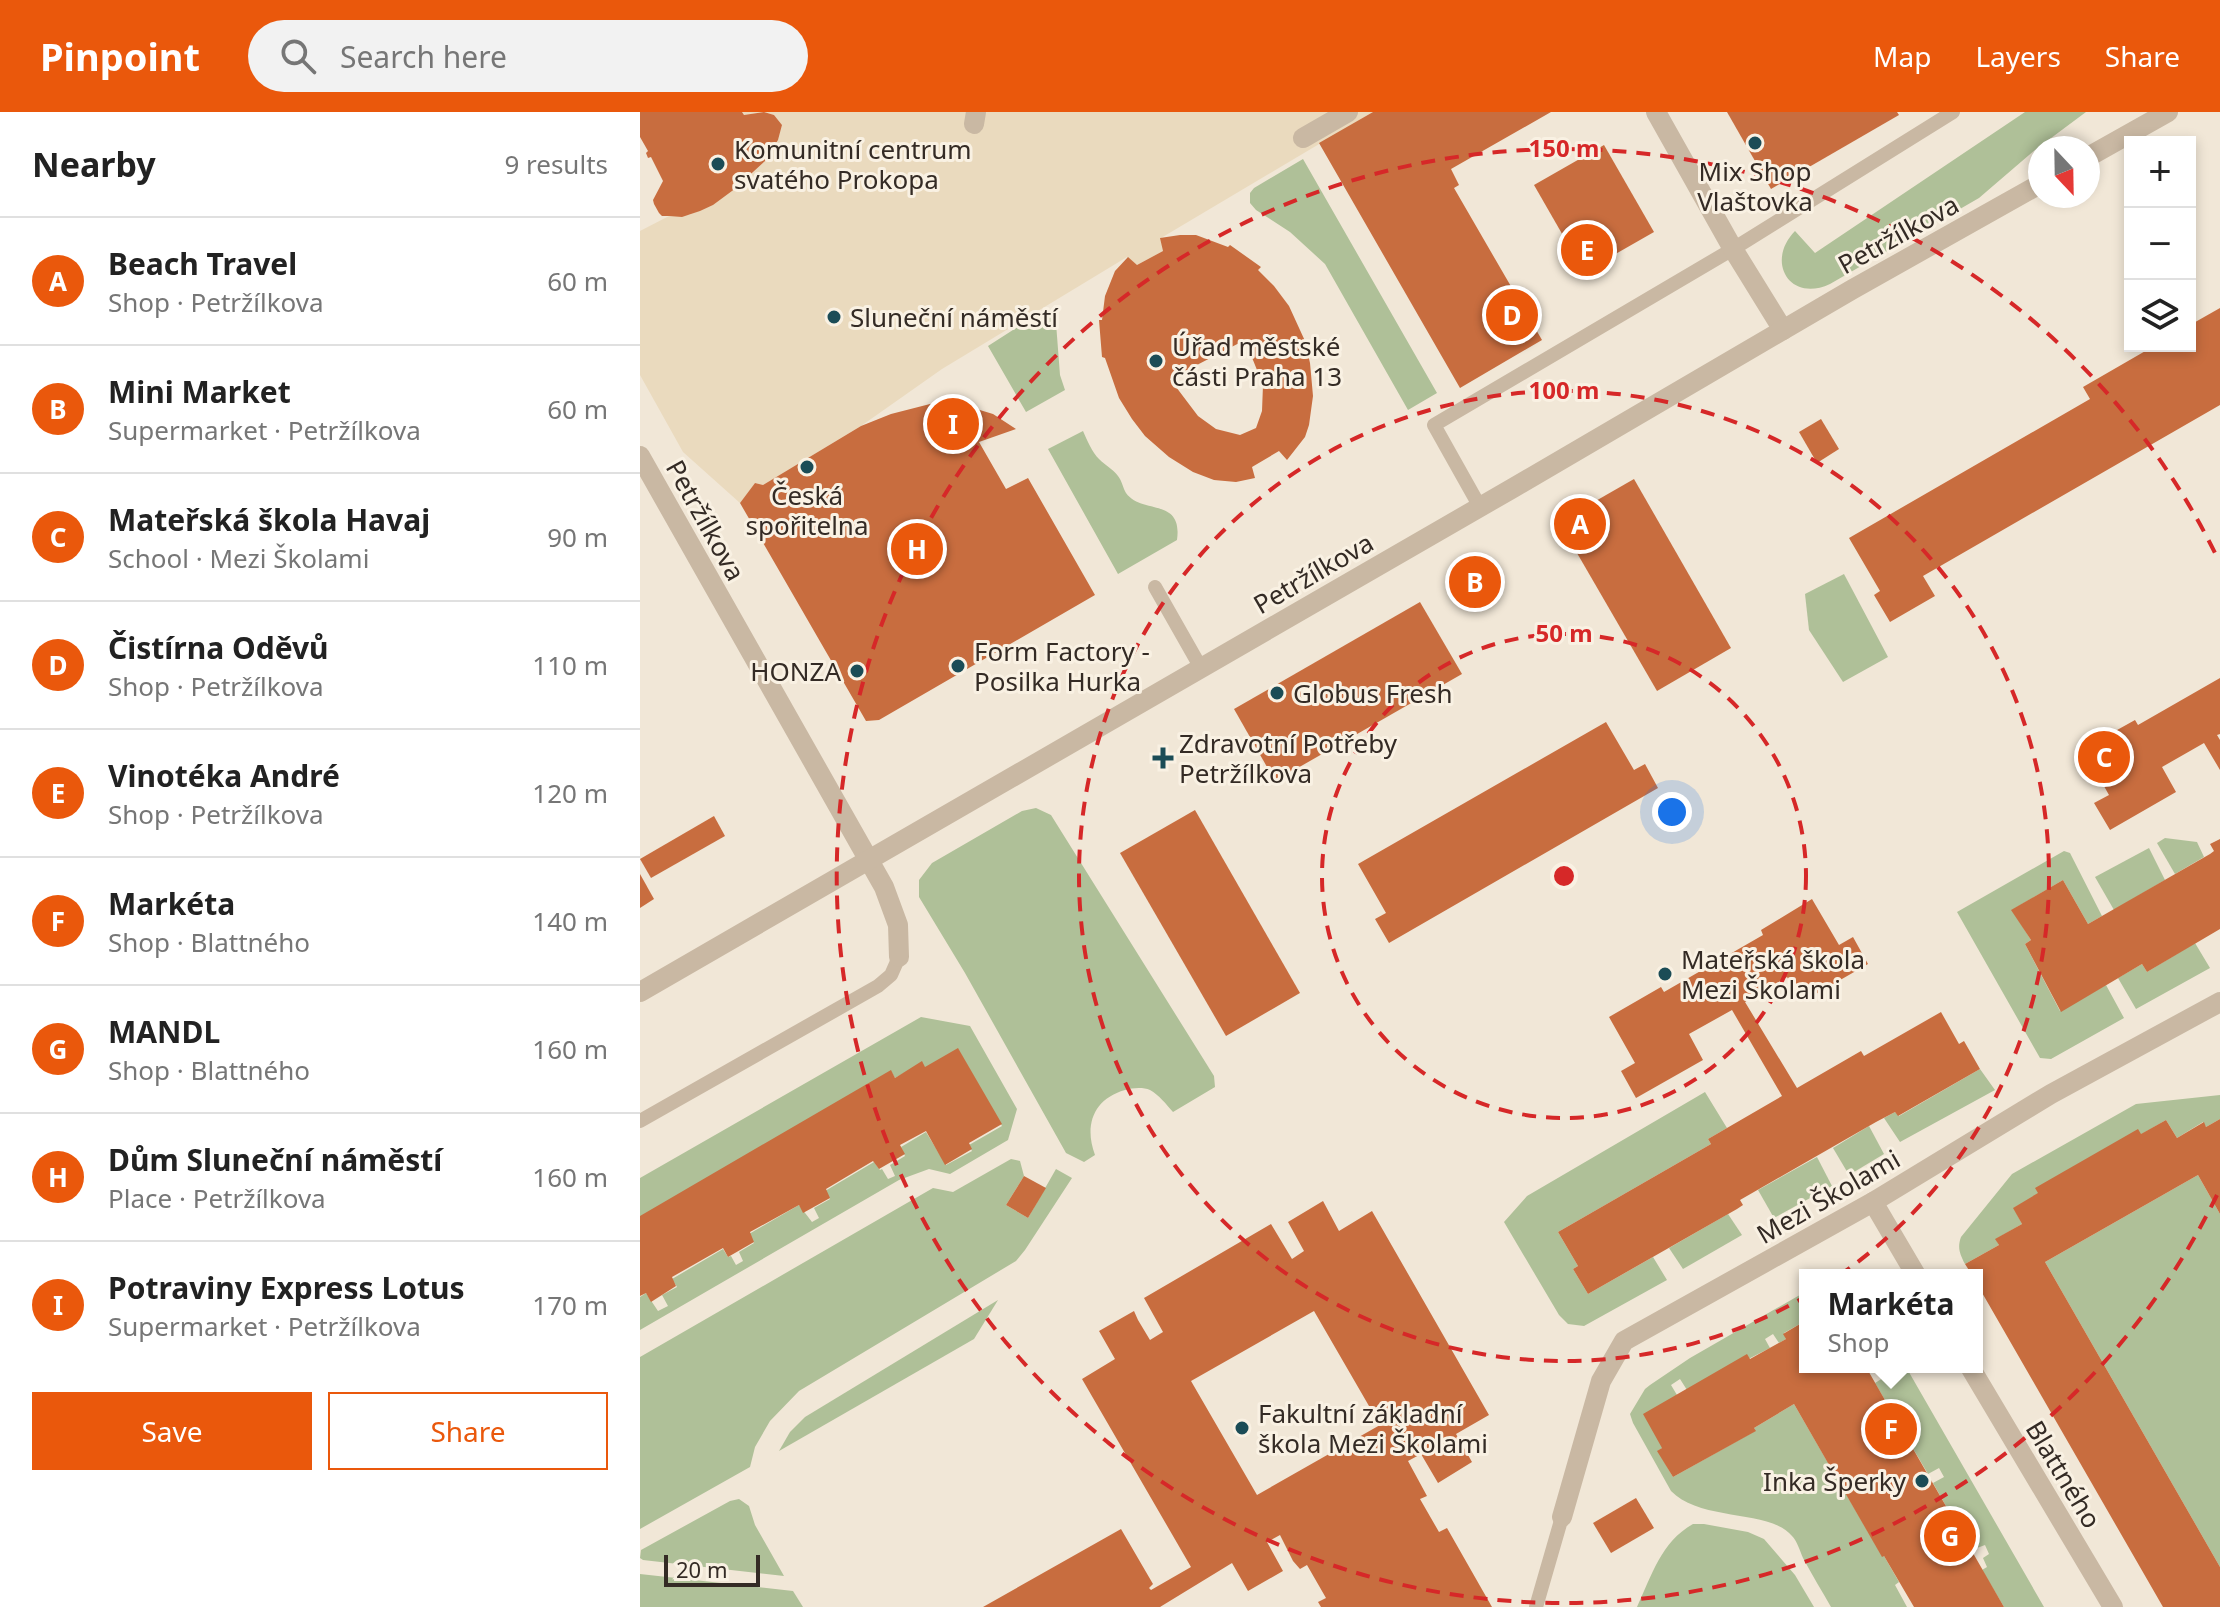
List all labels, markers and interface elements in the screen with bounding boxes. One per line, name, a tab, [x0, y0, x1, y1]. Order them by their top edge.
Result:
search box	[248, 20, 808, 92]
text: Pinpoint	[40, 30, 200, 82]
icon: search	[276, 34, 320, 78]
text: Search here	[340, 36, 507, 77]
text: Map	[1873, 37, 1931, 75]
text: Layers	[1975, 37, 2061, 75]
text: Share	[2105, 37, 2180, 75]
place label: Komunitní centrum svatého Prokopa	[734, 131, 972, 197]
text: 150 m	[1529, 131, 1599, 164]
marker: Mix Shop Vlaštovka	[1746, 134, 1764, 152]
north arrow	[2028, 136, 2100, 208]
map controls	[2124, 136, 2196, 352]
button: +	[2124, 136, 2196, 208]
text: Nearby	[32, 141, 156, 187]
text: 9 results	[504, 146, 608, 182]
place label: Mix Shop Vlaštovka	[1697, 153, 1813, 219]
marker: Komunitní centrum svatého Prokopa	[709, 155, 727, 173]
street label: Petržílkova	[1831, 186, 1965, 282]
button: −	[2124, 208, 2196, 280]
pin: E	[1561, 220, 1613, 280]
text: Beach Travel	[108, 243, 297, 284]
text: A	[49, 263, 67, 299]
text: 60 m	[547, 263, 608, 299]
button: layers	[2124, 280, 2196, 352]
text: Shop · Petržílkova	[108, 284, 324, 320]
pin: D	[1486, 285, 1538, 345]
place label: Sluneční náměstí	[850, 299, 1059, 335]
marker: Sluneční náměstí	[825, 308, 843, 326]
place label: Úřad městské části Praha 13	[1172, 328, 1342, 394]
marker: Úřad městské části Praha 13	[1147, 352, 1165, 370]
text: Mini Market	[108, 371, 291, 412]
text: 100 m	[1529, 373, 1599, 406]
text: B	[49, 391, 67, 427]
text: 60 m	[547, 391, 608, 427]
pin: I	[927, 394, 979, 454]
text: Supermarket · Petržílkova	[108, 412, 421, 448]
street label: Petržílkova	[658, 453, 754, 587]
marker: Česká spořitelna	[798, 458, 816, 476]
place label: Česká spořitelna	[745, 477, 869, 543]
pin: A	[1554, 494, 1606, 554]
text: Mateřská škola Havaj	[108, 499, 430, 540]
text: C	[50, 519, 66, 555]
text: 90 m	[547, 519, 608, 555]
pin: H	[891, 519, 943, 579]
street label: Petržílkova	[1246, 524, 1380, 622]
text: School · Mezi Školami	[108, 540, 369, 576]
pin: B	[1449, 552, 1501, 612]
text: 50 m	[1535, 616, 1593, 649]
text: Čistírna Oděvů	[108, 627, 329, 668]
place label: Form Factory - Posilka Hurka	[974, 633, 1150, 699]
text: D	[48, 647, 68, 683]
text: 110 m	[532, 647, 608, 683]
place label: HONZA	[750, 653, 841, 689]
marker: Form Factory - Posilka Hurka	[949, 657, 967, 675]
marker: HONZA	[848, 662, 866, 680]
text: Shop · Petržílkova	[108, 668, 324, 704]
place label: Globus Fresh	[1293, 675, 1453, 711]
marker: Globus Fresh	[1268, 684, 1286, 702]
place label: Zdravotní Potřeby Petržílkova	[1179, 725, 1398, 791]
pin: C	[2078, 727, 2130, 787]
marker: Zdravotní Potřeby Petržílkova	[1154, 749, 1172, 767]
text: Vinotéka André	[108, 755, 340, 796]
text: E	[51, 775, 65, 811]
text: 120 m	[532, 775, 608, 811]
your location	[1652, 792, 1692, 832]
text: Shop · Petržílkova	[108, 796, 324, 832]
centre of rings	[1550, 862, 1578, 890]
text: Markéta	[108, 883, 235, 924]
text: F	[51, 903, 65, 939]
text: 140 m	[532, 903, 608, 939]
text: Shop · Blattného	[108, 924, 310, 960]
place label: Mateřská škola Mezi Školami	[1681, 941, 1865, 1007]
marker: Mateřská škola Mezi Školami	[1656, 965, 1674, 983]
text: MANDL	[108, 1011, 220, 1052]
text: G	[49, 1031, 67, 1067]
text: 160 m	[532, 1031, 608, 1067]
text: Shop · Blattného	[108, 1052, 310, 1088]
text: Dům Sluneční náměstí	[108, 1139, 442, 1180]
street label: Mezi Školami	[1750, 1140, 1906, 1252]
text: H	[48, 1159, 68, 1195]
text: 160 m	[532, 1159, 608, 1195]
text: Place · Petržílkova	[108, 1180, 326, 1216]
text: Potraviny Express Lotus	[108, 1267, 465, 1308]
popup	[1799, 1269, 1983, 1373]
text: Markéta	[1827, 1283, 1955, 1324]
text: I	[53, 1287, 63, 1323]
text: 170 m	[532, 1287, 608, 1323]
text: Supermarket · Petržílkova	[108, 1308, 421, 1344]
text: Shop	[1827, 1324, 1889, 1360]
button: Save	[32, 1392, 312, 1470]
button: Share	[328, 1392, 608, 1470]
place label: Fakultní základní škola Mezi Školami	[1258, 1395, 1488, 1461]
pin: F	[1865, 1399, 1917, 1459]
street label: Blattného	[2018, 1414, 2110, 1534]
marker: Fakultní základní škola Mezi Školami	[1233, 1419, 1251, 1437]
place label: Inka Šperky	[1763, 1463, 1907, 1499]
marker: Inka Šperky	[1913, 1472, 1931, 1490]
pin: G	[1924, 1506, 1976, 1566]
scale bar	[664, 1551, 760, 1587]
text: 20 m	[676, 1554, 727, 1584]

